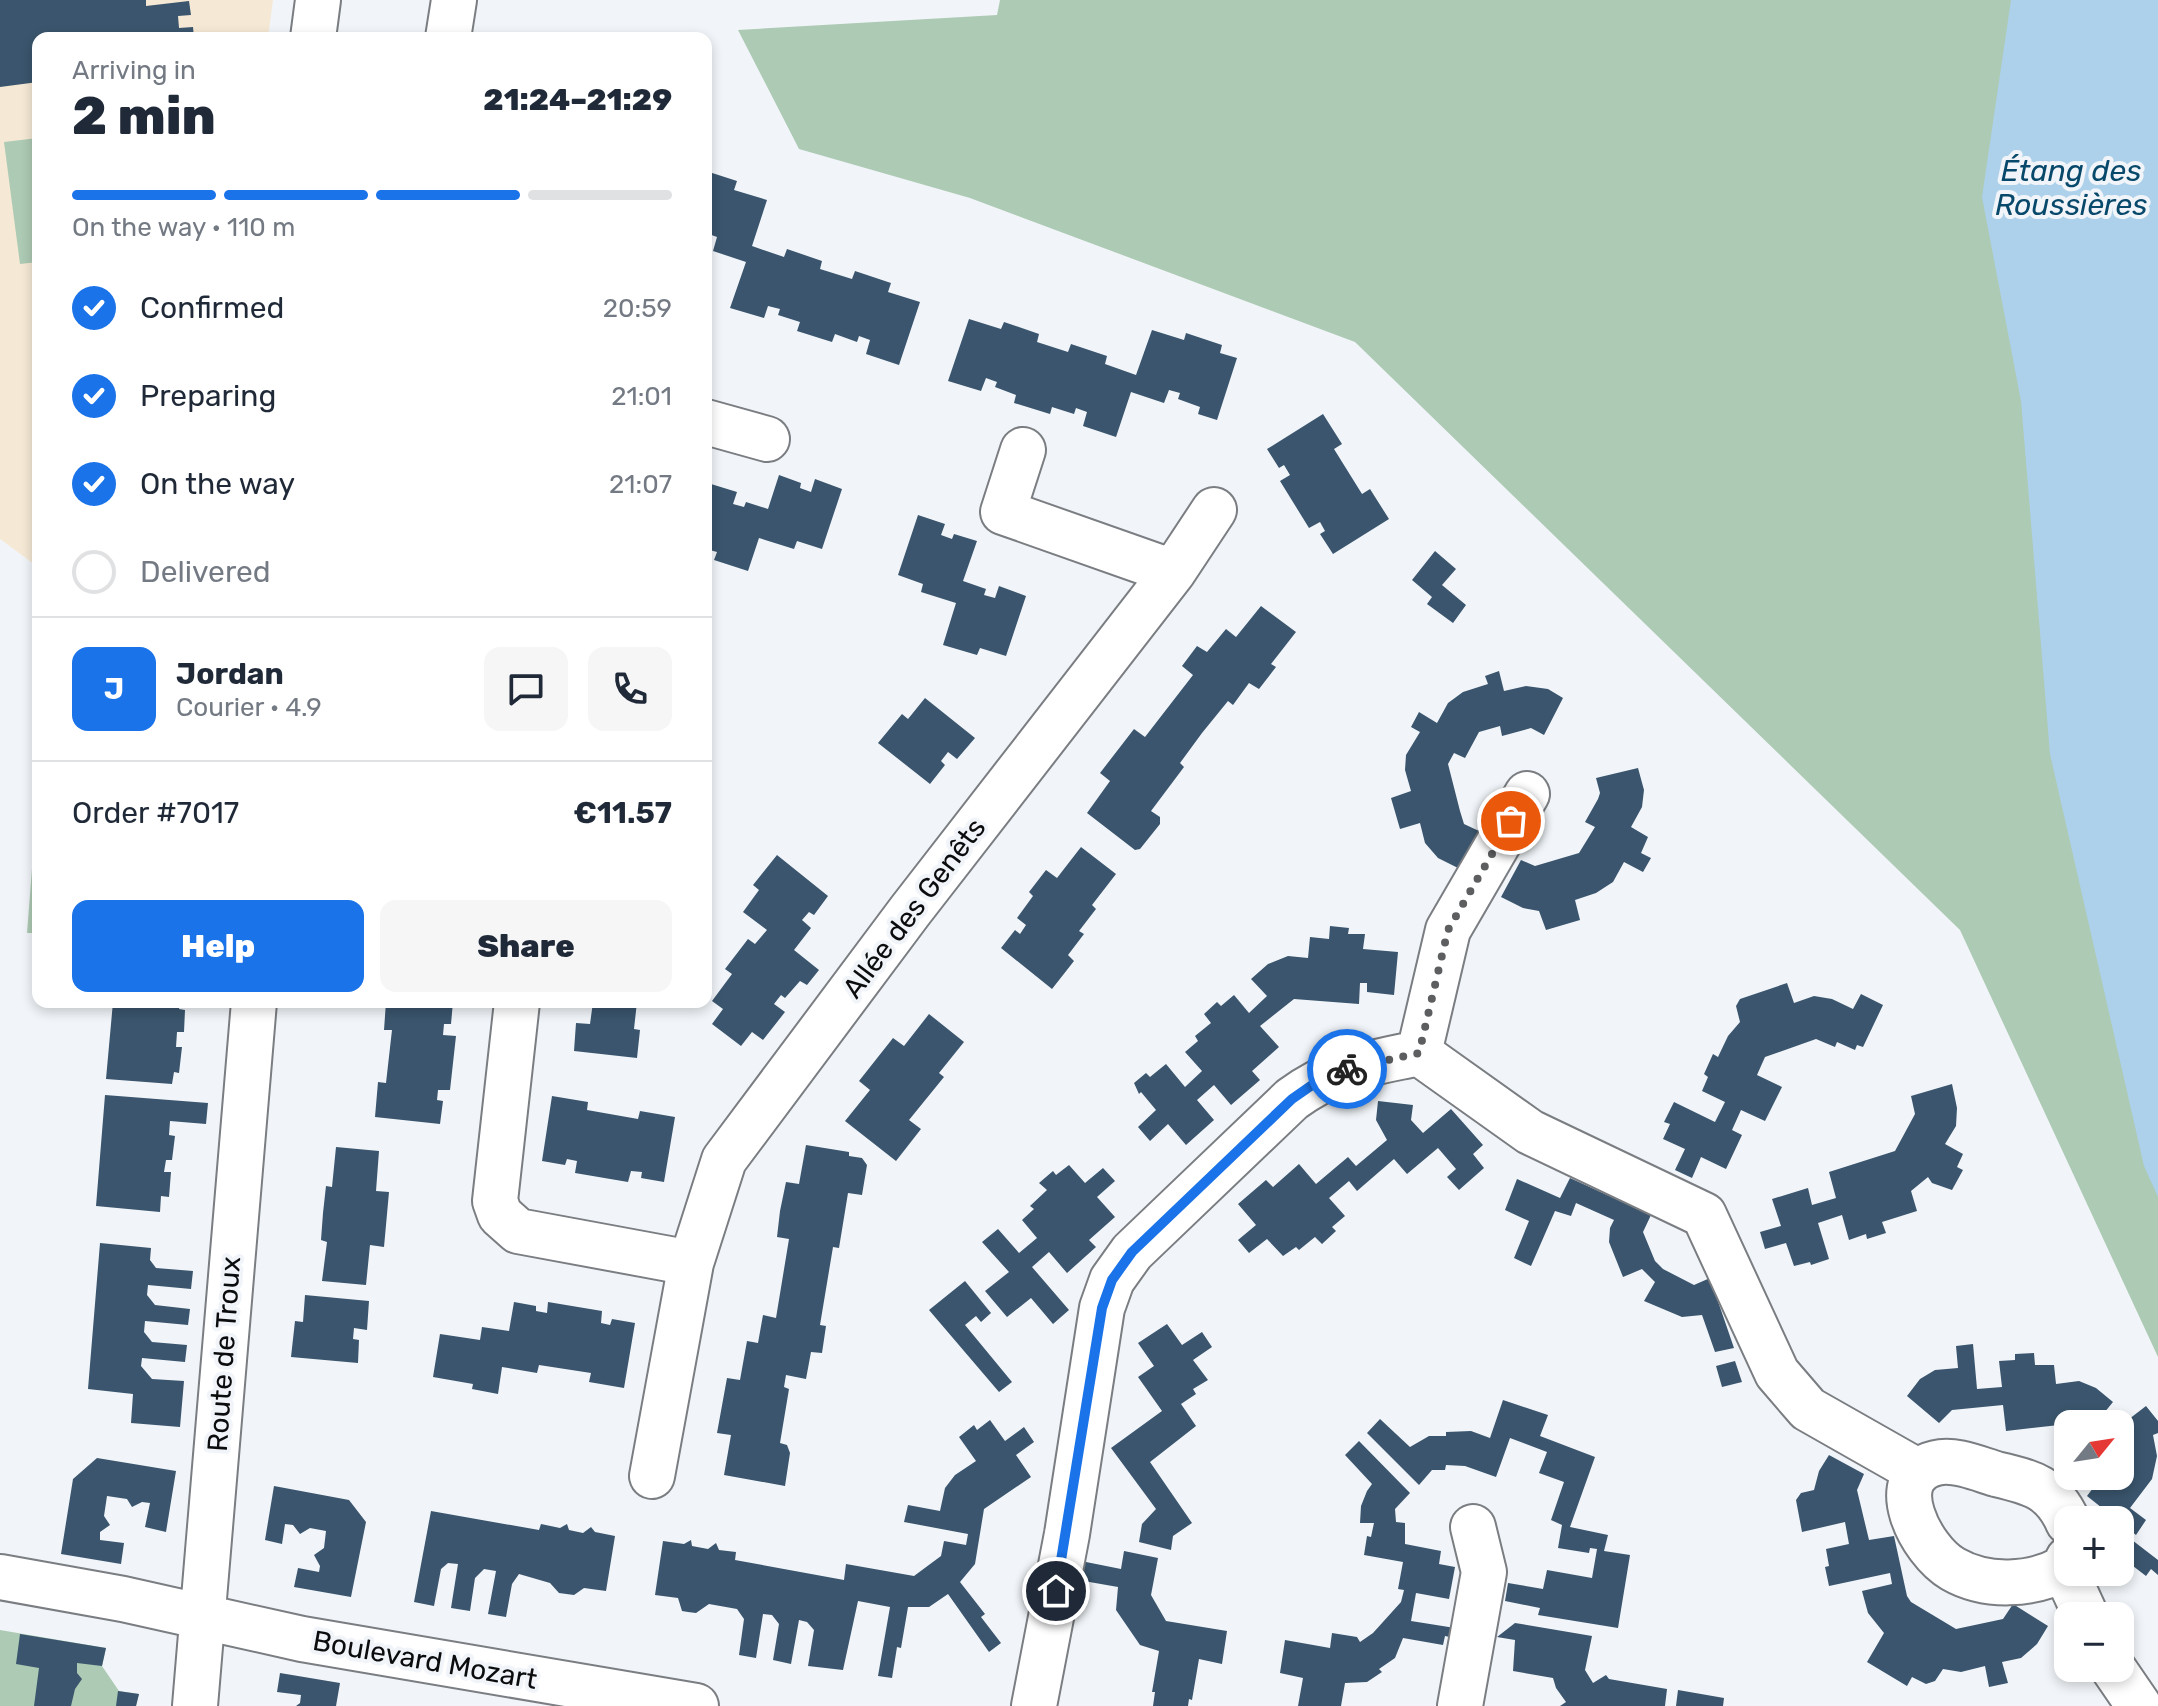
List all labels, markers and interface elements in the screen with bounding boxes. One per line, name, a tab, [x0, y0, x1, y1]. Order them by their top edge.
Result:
text: Arriving in	[72, 55, 196, 86]
text: 21:24–21:29	[483, 82, 672, 118]
text: 2 min	[72, 85, 216, 147]
water label: Étang des Roussières	[1995, 153, 2147, 223]
text: On the way · 110 m	[72, 212, 295, 243]
icon: check	[72, 286, 116, 330]
text: Confirmed	[140, 290, 284, 326]
text: 20:59	[603, 293, 672, 324]
icon: check	[72, 374, 116, 418]
text: Preparing	[140, 378, 276, 414]
text: 21:01	[611, 381, 672, 412]
icon: check	[72, 462, 116, 506]
text: On the way	[140, 466, 295, 502]
text: 21:07	[609, 469, 672, 500]
text: Delivered	[140, 554, 271, 590]
button: chat	[484, 647, 568, 731]
button: phone	[588, 647, 672, 731]
text: Jordan	[176, 656, 284, 692]
text: J	[104, 671, 124, 707]
text: Courier · 4.9	[176, 692, 322, 723]
pin	[1477, 787, 1545, 855]
text: Order #7017	[72, 795, 239, 831]
text: €11.57	[574, 795, 672, 831]
icon: bag	[1489, 799, 1533, 843]
street label: Allée des Genêts	[836, 812, 992, 1004]
button: Help	[72, 900, 364, 992]
button: Share	[380, 900, 672, 992]
courier	[1307, 1029, 1387, 1109]
icon: bike	[1325, 1047, 1369, 1091]
street label: Route de Troux	[201, 1255, 247, 1453]
north arrow	[2054, 1410, 2134, 1490]
map controls	[2054, 1410, 2134, 1682]
button: +	[2054, 1506, 2134, 1586]
pin	[1022, 1557, 1090, 1625]
icon: home	[1034, 1569, 1078, 1613]
button: −	[2054, 1602, 2134, 1682]
street label: Boulevard Mozart	[310, 1624, 540, 1696]

